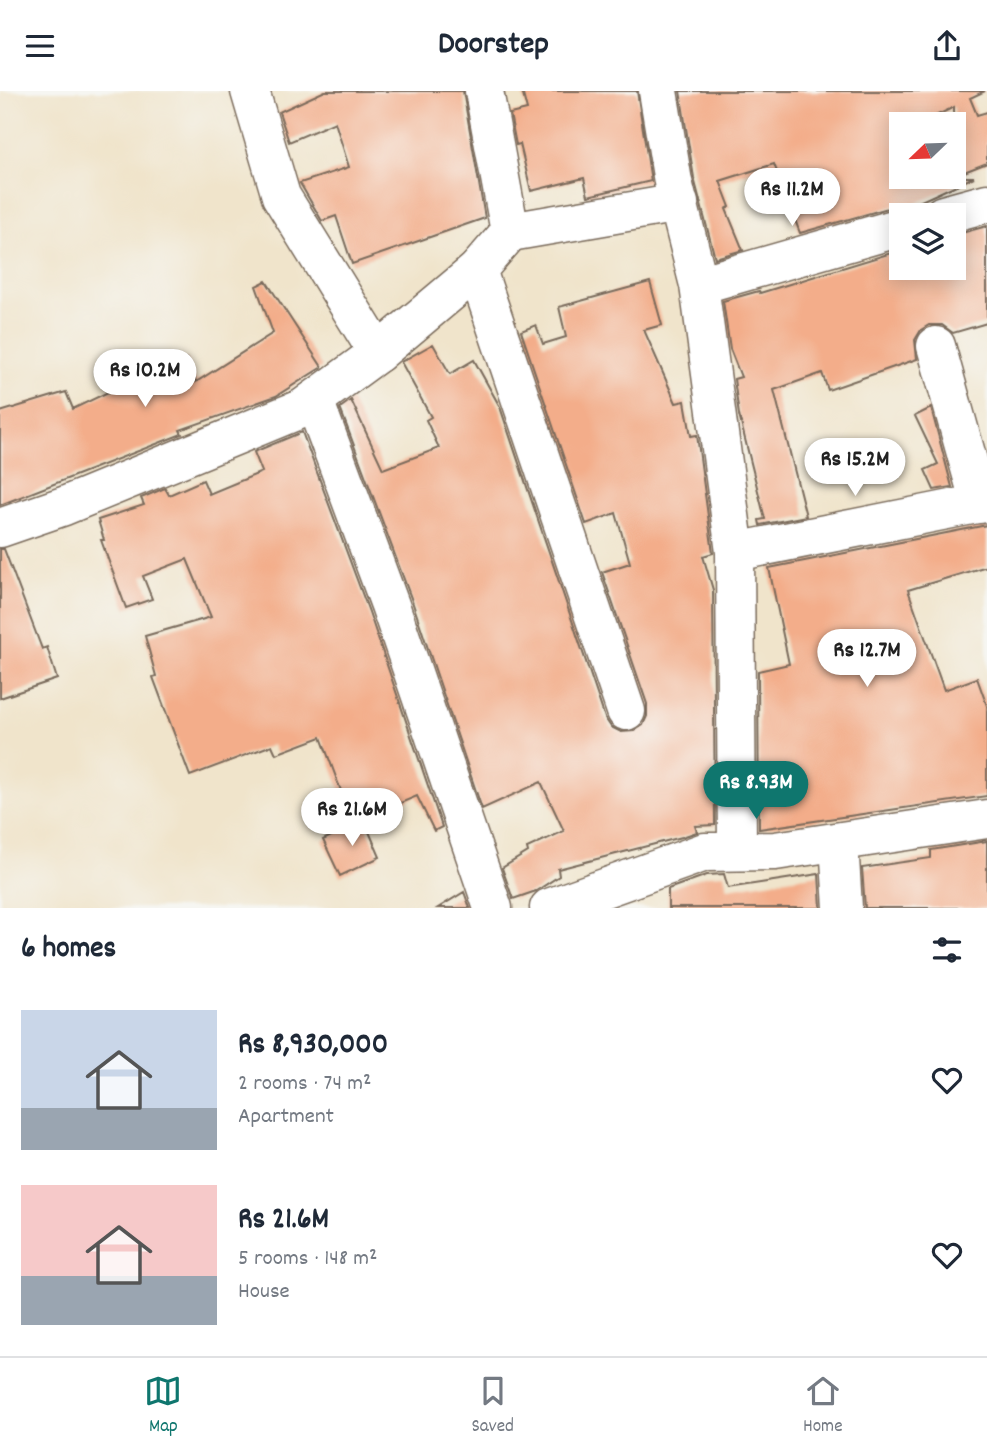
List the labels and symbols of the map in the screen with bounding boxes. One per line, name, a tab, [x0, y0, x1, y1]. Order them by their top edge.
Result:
north arrow	[889, 112, 966, 189]
pin: Rs 11.2M	[720, 169, 864, 228]
pin: Rs 10.2M	[73, 349, 217, 409]
pin: Rs 15.2M	[783, 439, 927, 498]
pin: Rs 12.7M	[795, 629, 939, 689]
pin: Rs 8.93M	[684, 761, 828, 821]
pin: Rs 21.6M	[280, 789, 424, 848]

